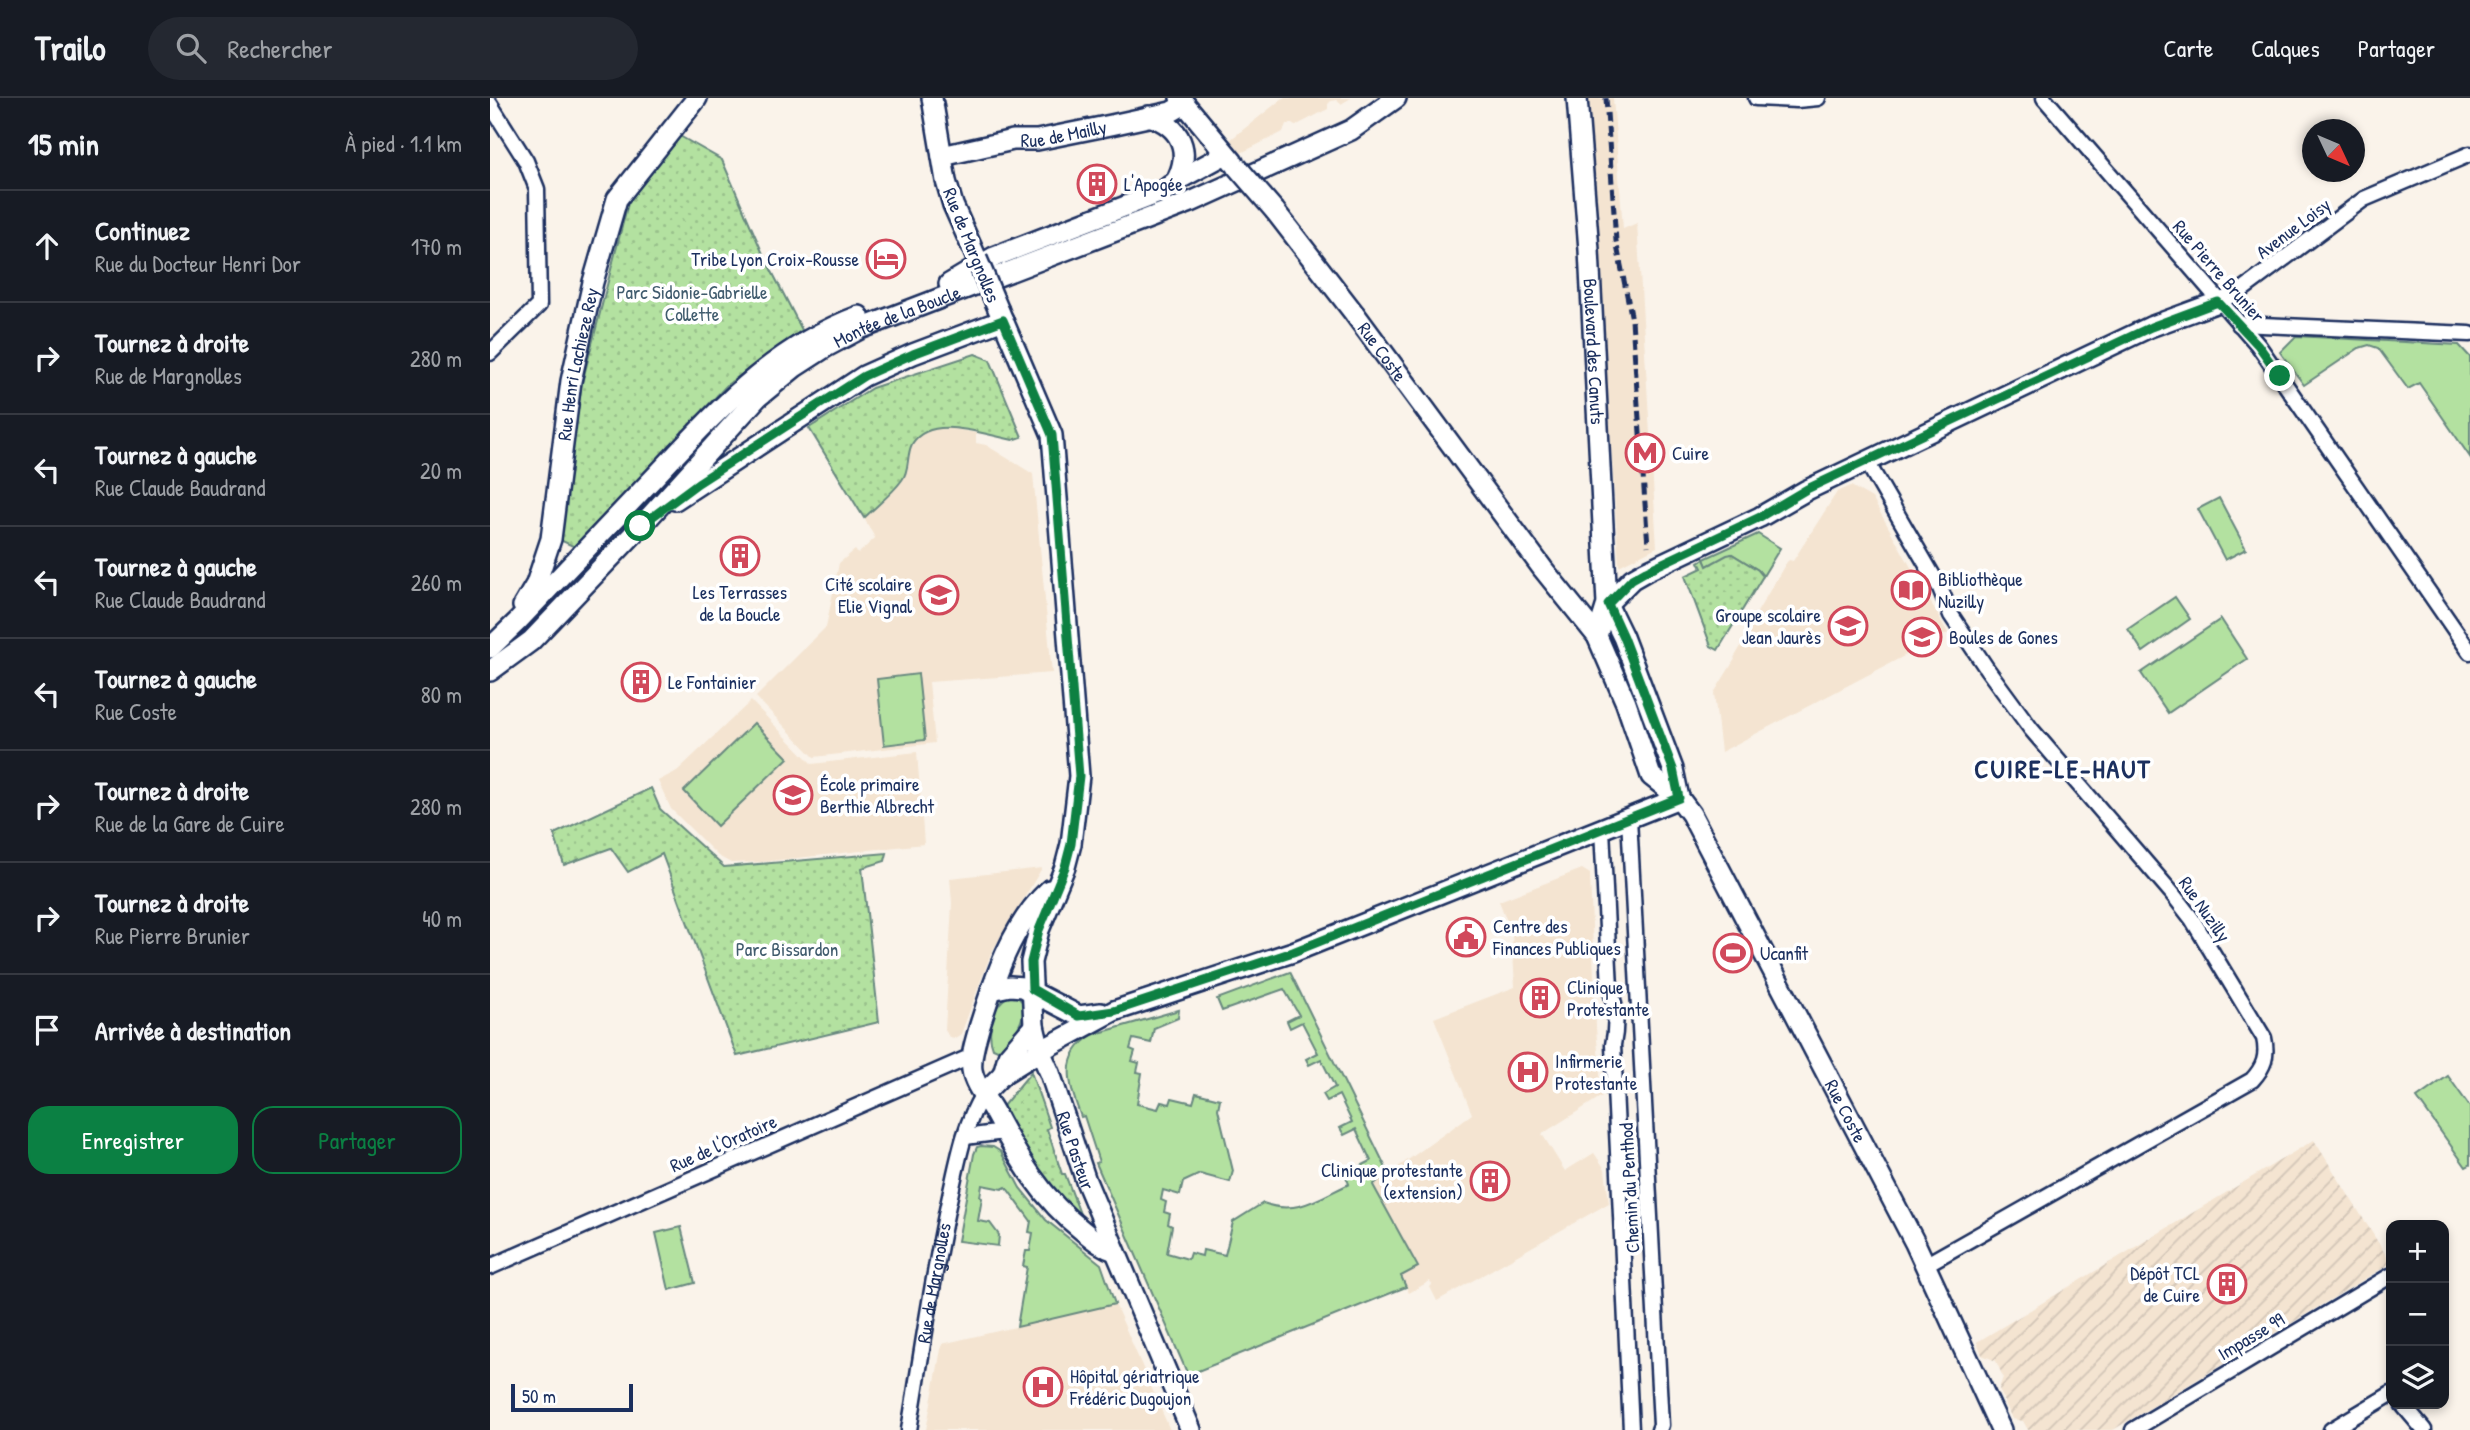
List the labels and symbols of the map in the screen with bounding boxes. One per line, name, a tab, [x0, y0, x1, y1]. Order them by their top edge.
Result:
street label: Rue de Mailly	[1021, 113, 1109, 153]
north arrow	[2302, 119, 2365, 182]
building icon: L'Apogée	[1076, 163, 1118, 205]
place label: L'Apogée	[1124, 171, 1183, 197]
street label: Rue de Margnolles	[937, 184, 1007, 306]
street label: Avenue Loisy	[2250, 191, 2336, 265]
street label: Rue Pierre Brunier	[2167, 214, 2271, 328]
hotel icon: Tribe Lyon Croix-Rousse	[865, 238, 907, 280]
place label: Tribe Lyon Croix-Rousse	[691, 246, 859, 272]
street label: Boulevard des Canuts	[1577, 278, 1611, 425]
park label: Parc Sidonie-Gabrielle Collette	[616, 279, 768, 327]
street label: Montée de la Boucle	[829, 279, 964, 354]
street label: Rue Henri Lachieze Rey	[551, 285, 604, 442]
street label: Rue Coste	[1352, 317, 1413, 387]
route end	[2264, 360, 2295, 391]
metro station icon: Cuire	[1624, 432, 1666, 474]
place label: Cuire	[1672, 440, 1710, 466]
route start	[624, 510, 655, 541]
building icon: Les Terrasses de la Boucle	[719, 535, 761, 577]
place label: Bibliothèque Nuzilly	[1938, 566, 2023, 614]
library icon: Bibliothèque Nuzilly	[1890, 569, 1932, 611]
place label: Cité scolaire Elie Vignal	[825, 571, 913, 619]
school or university icon: Cité scolaire Elie Vignal	[918, 574, 960, 616]
place label: Les Terrasses de la Boucle	[693, 579, 787, 627]
place label: Groupe scolaire Jean Jaurès	[1715, 602, 1821, 650]
school or university icon: Groupe scolaire Jean Jaurès	[1827, 605, 1869, 647]
school or university icon: Boules de Gones	[1901, 616, 1943, 658]
place label: Boules de Gones	[1949, 624, 2058, 650]
building icon: Le Fontainier	[620, 661, 662, 703]
place label: Le Fontainier	[668, 669, 757, 695]
district label: CUIRE-LE-HAUT	[1974, 751, 2152, 786]
place label: École primaire Berthie Albrecht	[820, 771, 935, 819]
school or university icon: École primaire Berthie Albrecht	[772, 774, 814, 816]
street label: Rue Nuzilly	[2173, 871, 2237, 947]
place label: Centre des Finances Publiques	[1492, 913, 1621, 961]
public building icon: Centre des Finances Publiques	[1445, 916, 1487, 958]
sports icon: Ucanfit	[1712, 932, 1754, 974]
park label: Parc Bissardon	[736, 936, 838, 962]
place label: Ucanfit	[1760, 940, 1808, 966]
place label: Clinique Protestante	[1567, 974, 1650, 1022]
building icon: Clinique Protestante	[1519, 977, 1561, 1019]
place label: Infirmerie Protestante	[1555, 1048, 1638, 1096]
hospital icon: Infirmerie Protestante	[1507, 1051, 1549, 1093]
street label: Rue Coste	[1819, 1075, 1873, 1147]
street label: Rue de l'Oratoire	[665, 1108, 781, 1178]
street label: Rue Pasteur	[1051, 1108, 1102, 1194]
street label: Chemin du Penthod	[1613, 1122, 1645, 1254]
place label: Clinique protestante (extension)	[1321, 1157, 1463, 1205]
building icon: Clinique protestante (extension)	[1469, 1160, 1511, 1202]
street label: Rue de Margnolles	[910, 1221, 957, 1345]
place label: Dépôt TCL de Cuire	[2130, 1260, 2200, 1308]
building icon: Dépôt TCL de Cuire	[2206, 1263, 2248, 1305]
street label: Impasse 99	[2213, 1306, 2289, 1366]
place label: Hôpital gériatrique Frédéric Dugoujon	[1069, 1363, 1200, 1411]
hospital icon: Hôpital gériatrique Frédéric Dugoujon	[1022, 1366, 1064, 1408]
scale bar	[511, 1381, 634, 1413]

